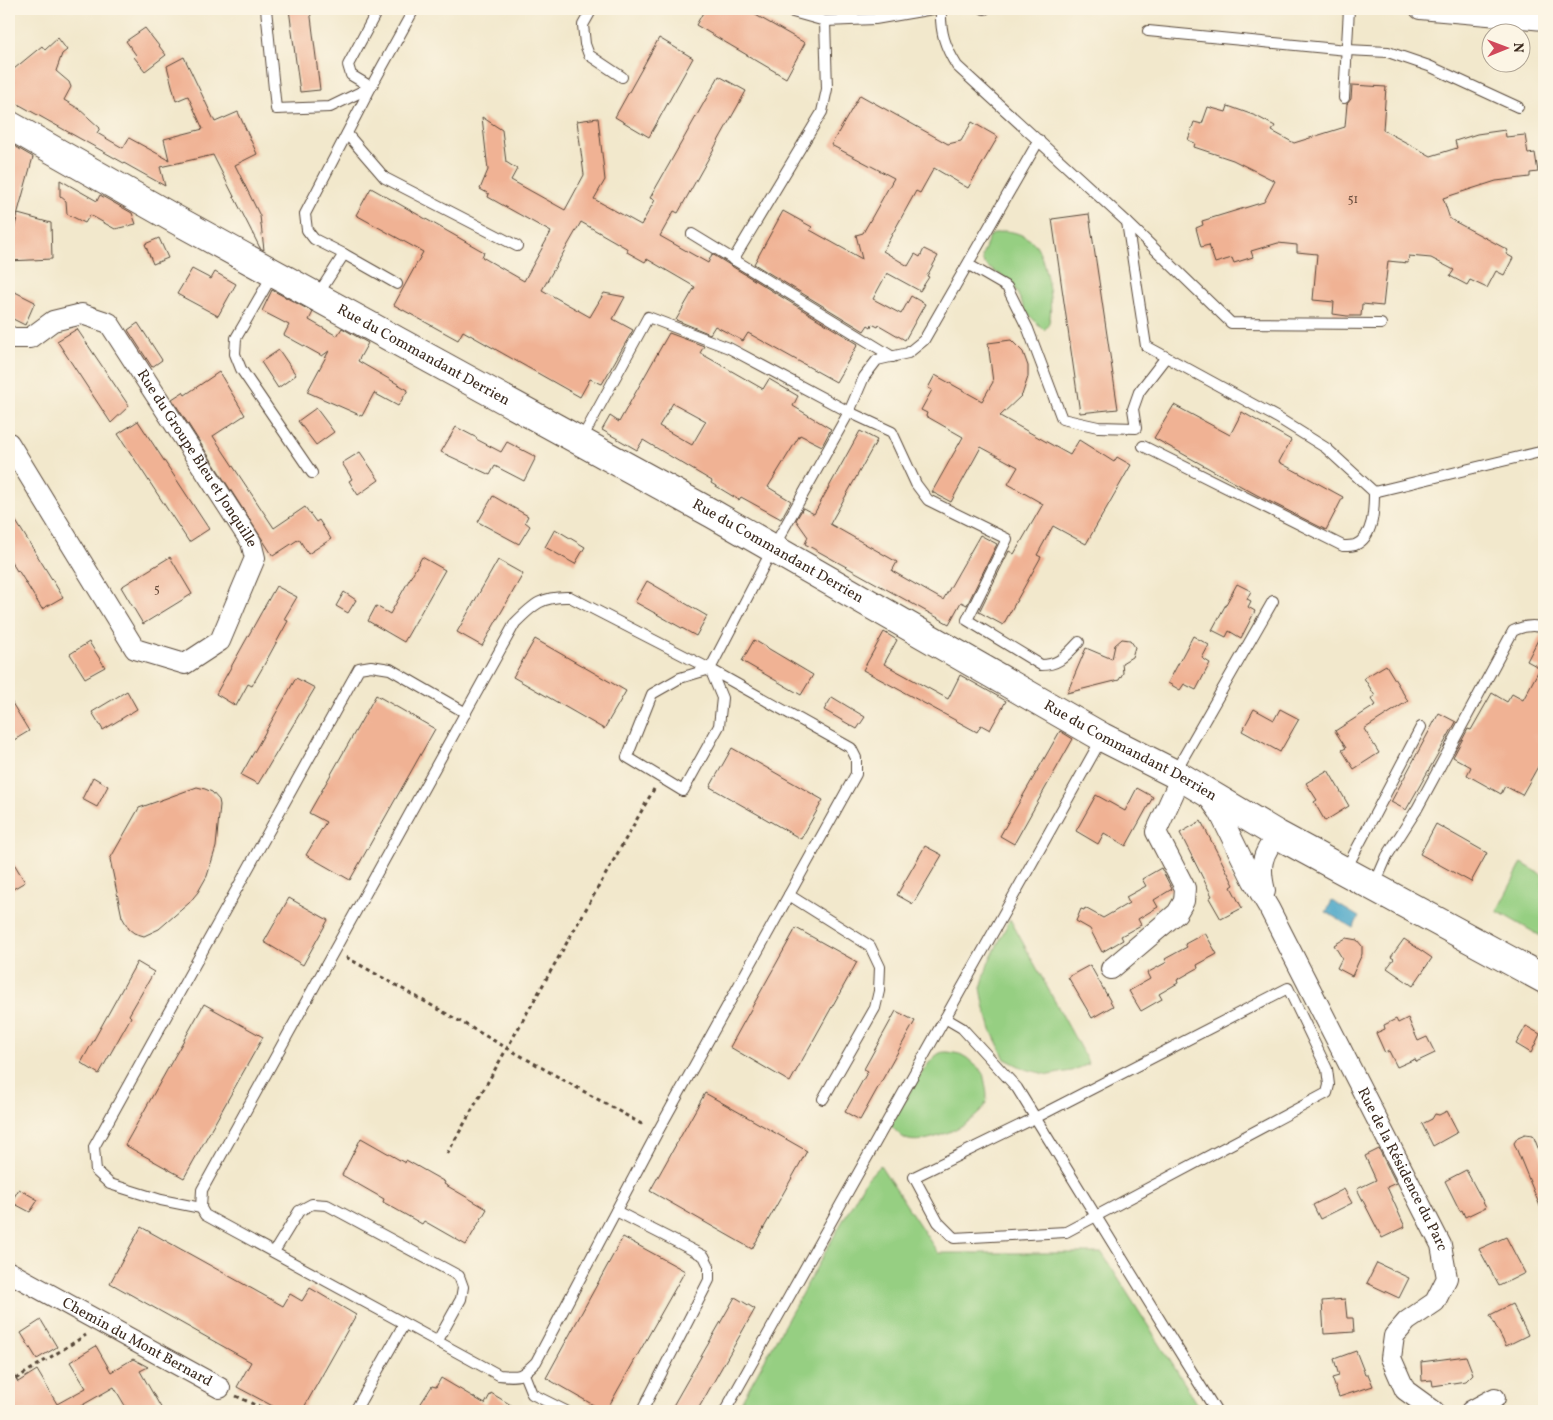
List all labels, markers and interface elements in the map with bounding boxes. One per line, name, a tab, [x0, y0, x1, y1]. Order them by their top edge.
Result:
north arrow	[1480, 22, 1530, 72]
text: N	[1508, 43, 1527, 53]
house number: 51	[1348, 192, 1358, 208]
street label: Rue du Commandant Derrien	[333, 299, 514, 411]
street label: Rue du Groupe Bleu et Jonquille	[131, 365, 262, 549]
street label: Rue du Commandant Derrien	[688, 494, 867, 609]
house number: 5	[154, 582, 160, 598]
street label: Rue du Commandant Derrien	[1040, 695, 1221, 806]
street label: Rue de la Résidence du Parc	[1352, 1084, 1452, 1253]
street label: Chemin du Mont Bernard	[58, 1293, 216, 1392]

